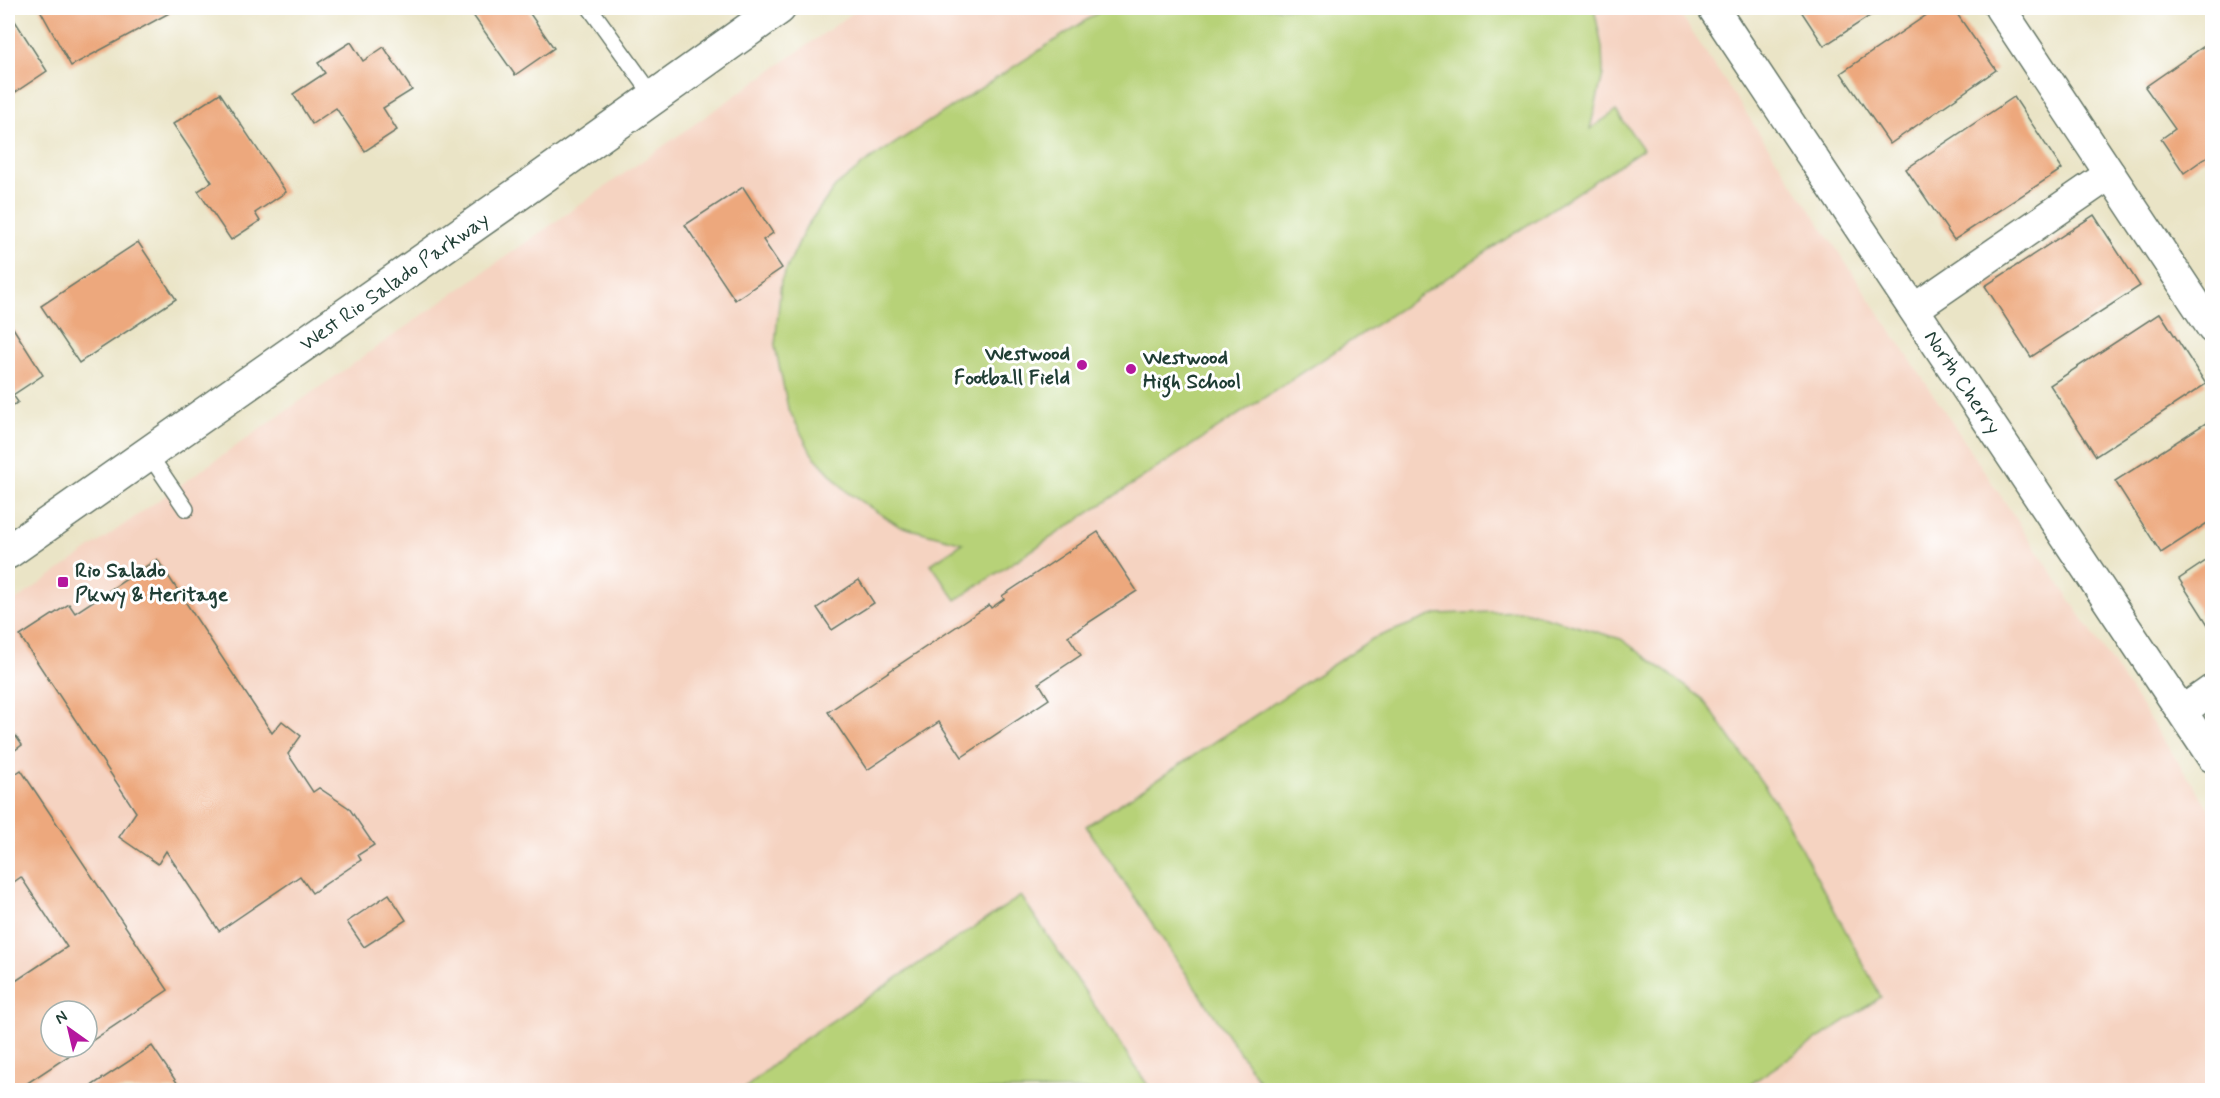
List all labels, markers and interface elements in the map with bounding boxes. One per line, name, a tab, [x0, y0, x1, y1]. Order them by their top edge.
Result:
street label: West Rio Salado Parkway	[294, 206, 495, 358]
street label: North Cherry	[1917, 325, 2007, 440]
place label: Westwood Football Field	[954, 340, 1070, 392]
place label: Westwood High School	[1142, 344, 1241, 398]
marker: Westwood Football Field	[1075, 358, 1089, 372]
marker: Westwood High School	[1124, 362, 1138, 376]
place label: Rio Salado Pkwy & Heritage	[75, 557, 229, 609]
marker: Rio Salado Pkwy & Heritage	[56, 575, 70, 589]
north arrow	[39, 999, 99, 1059]
text: N	[51, 1006, 72, 1029]

